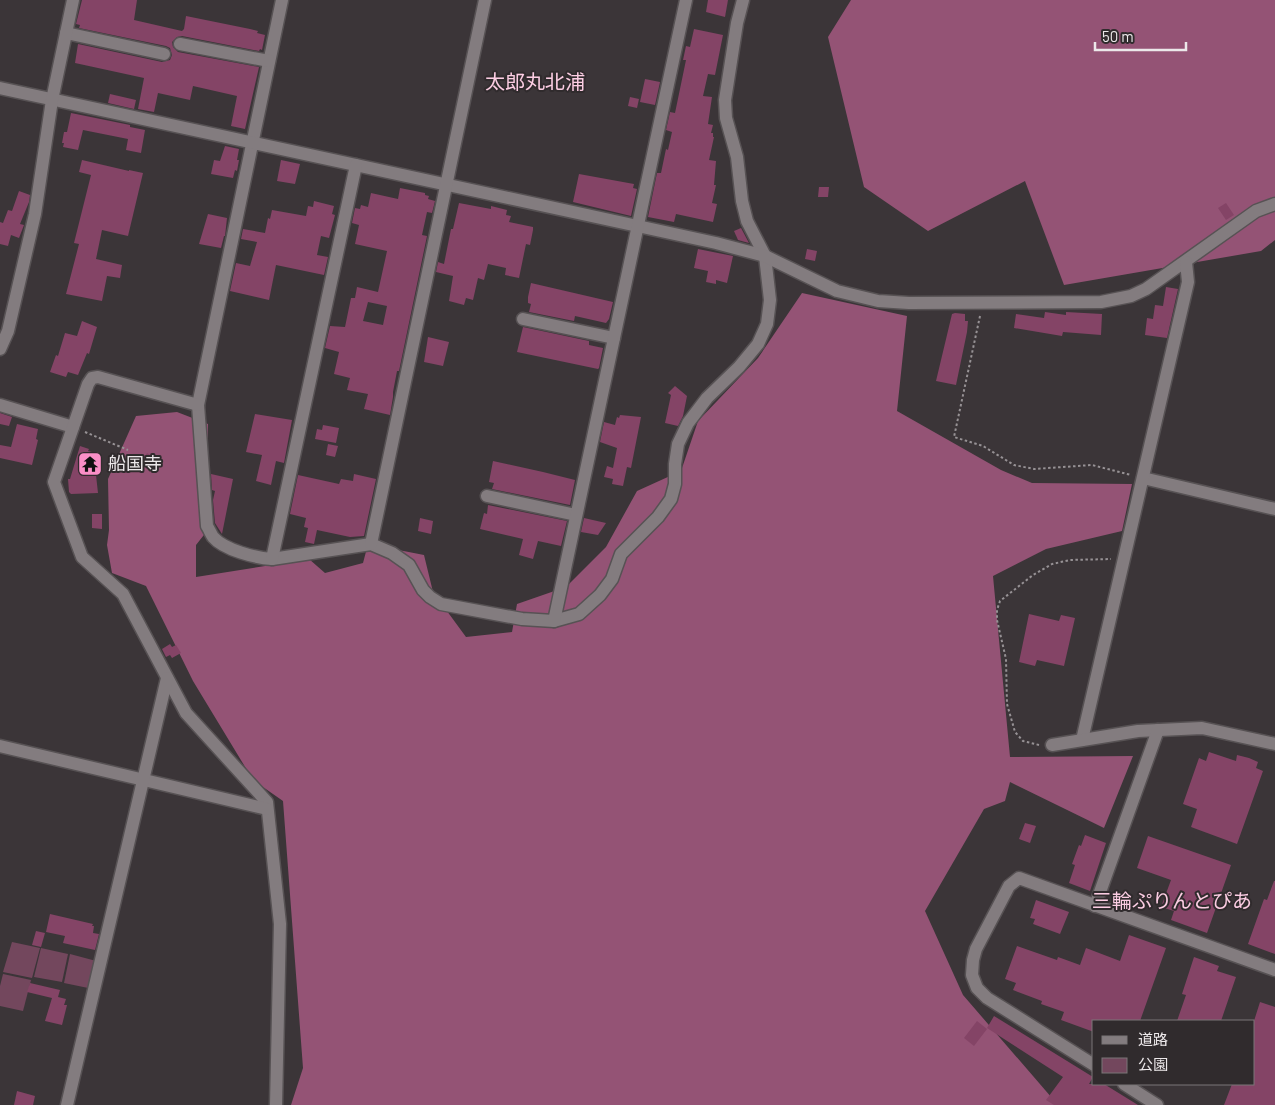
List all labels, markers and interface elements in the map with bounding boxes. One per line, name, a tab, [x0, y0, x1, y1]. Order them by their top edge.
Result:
scale bar	[1095, 20, 1186, 52]
text: 50 m	[1102, 27, 1134, 45]
district label: 太郎丸北浦	[485, 69, 585, 93]
temple icon: 船国寺	[77, 451, 103, 477]
place label: 船国寺	[108, 452, 162, 474]
district label: 三輪ぷりんとぴあ	[1092, 888, 1252, 912]
legend	[1092, 1020, 1255, 1085]
text: 道路	[1138, 1030, 1168, 1048]
text: 公園	[1138, 1055, 1168, 1073]

